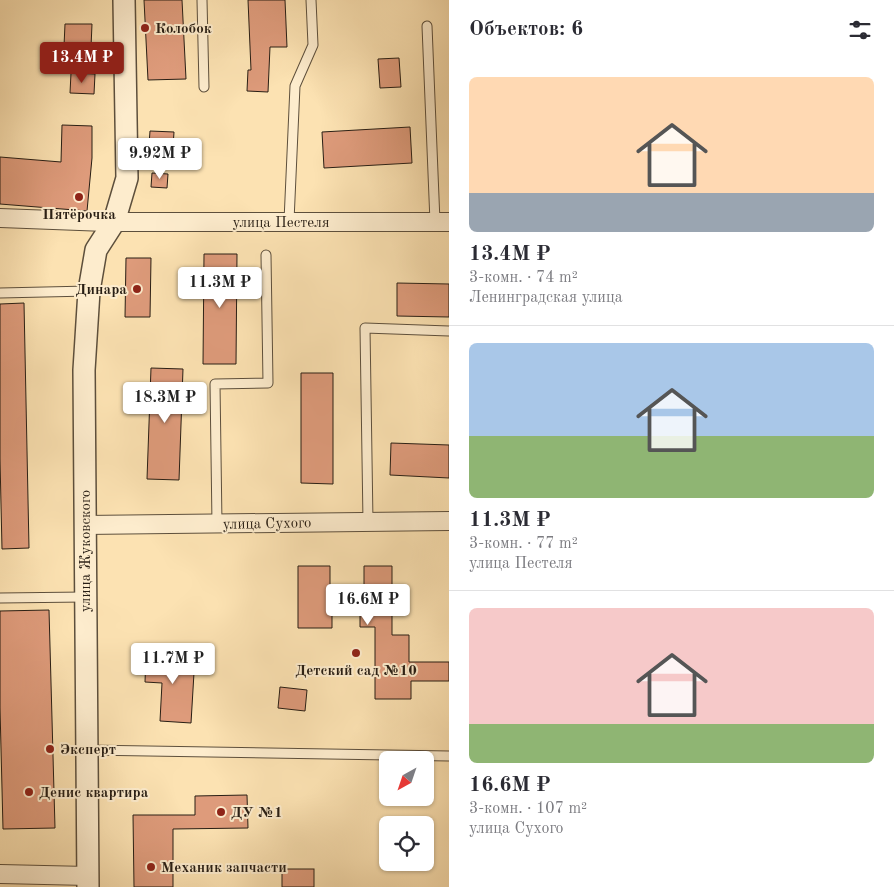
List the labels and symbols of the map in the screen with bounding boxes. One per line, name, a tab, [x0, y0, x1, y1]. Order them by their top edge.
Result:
marker: Колобок	[139, 22, 151, 34]
place label: Колобок	[155, 22, 212, 37]
pin: 13.4M ₽	[36, 42, 128, 84]
pin: 9.92M ₽	[114, 138, 206, 180]
marker: Пятёрочка	[73, 191, 85, 203]
place label: Пятёрочка	[42, 208, 116, 223]
street label: улица Пестеля	[232, 216, 330, 231]
pin: 11.3M ₽	[174, 266, 266, 309]
place label: Динара	[75, 283, 127, 298]
marker: Динара	[131, 283, 143, 295]
pin: 18.3M ₽	[119, 382, 211, 424]
street label: улица Жуковского	[79, 490, 94, 612]
street label: улица Сухого	[223, 516, 311, 533]
pin: 16.6M ₽	[322, 584, 414, 626]
pin: 11.7M ₽	[127, 642, 219, 685]
marker: Детский сад №10	[350, 647, 362, 659]
place label: Детский сад №10	[295, 664, 417, 679]
marker: Эксперт	[44, 743, 56, 755]
place label: Эксперт	[60, 743, 116, 758]
north arrow	[379, 751, 434, 806]
marker: Денис квартира	[23, 786, 35, 798]
place label: Денис квартира	[39, 786, 149, 801]
marker: ДУ №1	[215, 806, 227, 818]
place label: ДУ №1	[231, 806, 283, 821]
marker: Механик запчасти	[145, 861, 157, 873]
place label: Механик запчасти	[161, 861, 287, 876]

